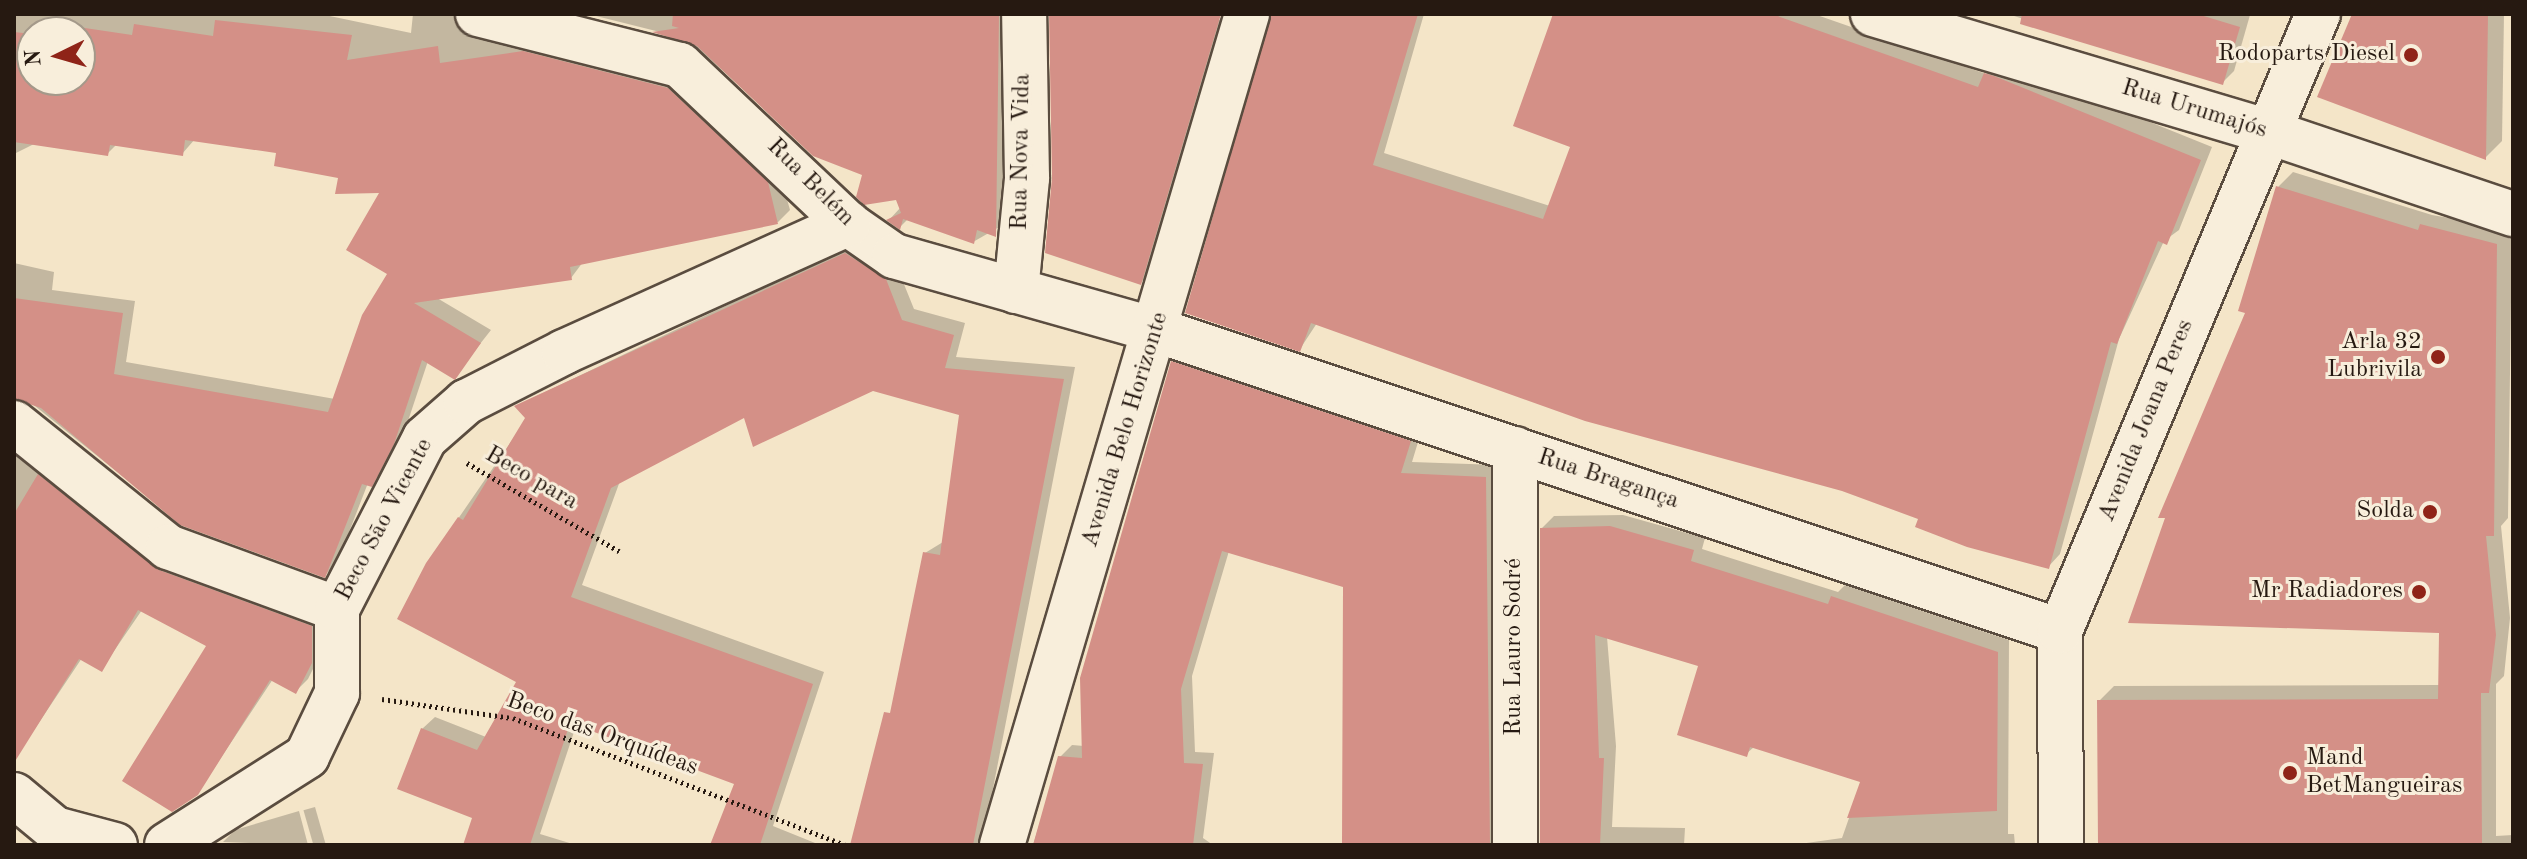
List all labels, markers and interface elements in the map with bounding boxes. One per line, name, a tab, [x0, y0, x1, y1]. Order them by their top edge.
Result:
north arrow	[16, 16, 96, 96]
place label: Rodoparts Diesel	[2218, 41, 2395, 69]
marker: Rodoparts Diesel	[2402, 46, 2420, 64]
text: N	[22, 49, 46, 67]
street label: Rua Nova Vida	[1006, 73, 1038, 231]
street label: Rua Urumajós	[2118, 74, 2270, 146]
street label: Rua Belém	[760, 133, 860, 233]
street label: Avenida Belo Horizonte	[1076, 309, 1176, 551]
street label: Avenida Joana Peres	[2093, 316, 2201, 526]
place label: Arla 32 Lubrivila	[2327, 329, 2422, 385]
marker: Arla 32 Lubrivila	[2429, 348, 2447, 366]
street label: Beco São Vicente	[330, 434, 440, 606]
street label: Beco para	[479, 441, 583, 517]
street label: Rua Bragança	[1534, 444, 1682, 516]
place label: Solda	[2356, 498, 2414, 526]
marker: Solda	[2421, 503, 2439, 521]
street label: Rua Lauro Sodré	[1501, 558, 1529, 736]
place label: Mr Radiadores	[2251, 578, 2403, 606]
marker: Mr Radiadores	[2410, 583, 2428, 601]
street label: Beco das Orquídeas	[502, 687, 702, 783]
place label: Mand BetMangueiras	[2306, 745, 2462, 801]
marker: Mand BetMangueiras	[2281, 764, 2299, 782]

